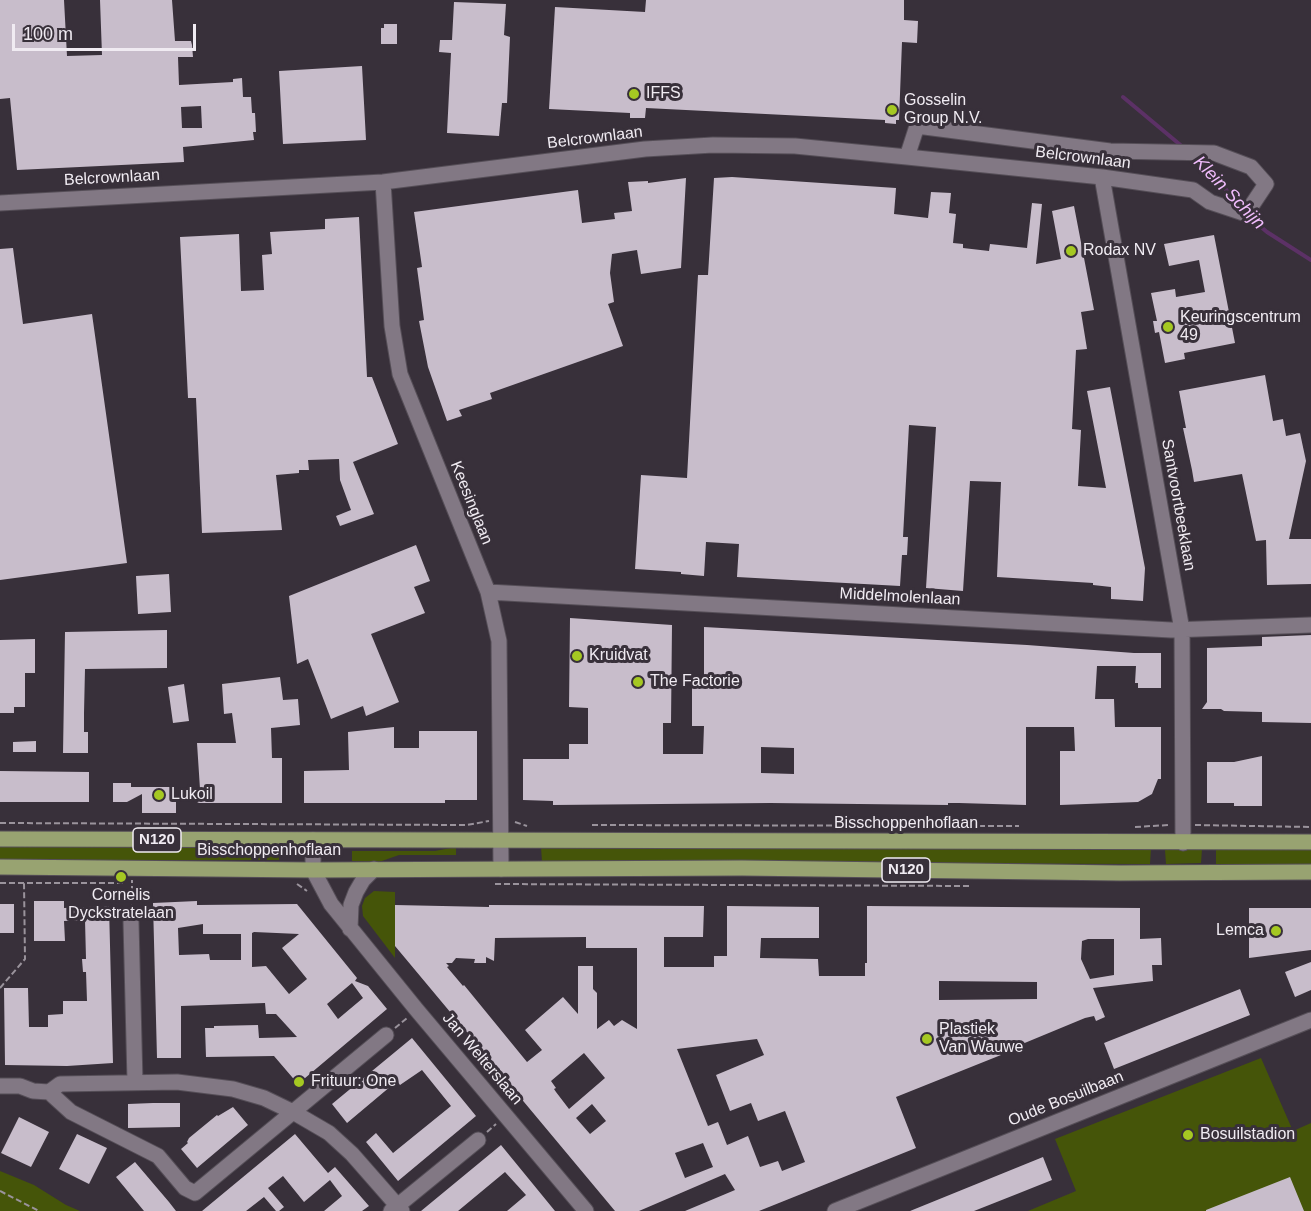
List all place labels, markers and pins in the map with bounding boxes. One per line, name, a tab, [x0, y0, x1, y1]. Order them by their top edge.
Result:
place label: IFFS	[646, 84, 681, 104]
marker: IFFS	[627, 87, 641, 101]
place label: Gosselin Group N.V.	[904, 91, 983, 129]
marker: Gosselin Group N.V.	[885, 103, 899, 117]
place label: Rodax NV	[1083, 241, 1156, 261]
marker: Rodax NV	[1064, 244, 1078, 258]
place label: Keuringscentrum 49	[1180, 308, 1301, 346]
marker: Keuringscentrum 49	[1161, 320, 1175, 334]
place label: Kruidvat	[589, 646, 648, 666]
marker: Kruidvat	[570, 649, 584, 663]
place label: The Factorie	[650, 672, 740, 692]
marker: The Factorie	[631, 675, 645, 689]
place label: Lukoil	[171, 785, 213, 805]
marker: Lukoil	[152, 788, 166, 802]
marker: Cornelis Dyckstratelaan	[114, 870, 128, 884]
place label: Cornelis Dyckstratelaan	[68, 886, 174, 924]
place label: Lemca	[1216, 921, 1264, 941]
marker: Lemca	[1269, 924, 1283, 938]
place label: Plastiek Van Wauwe	[939, 1020, 1023, 1058]
marker: Plastiek Van Wauwe	[920, 1032, 934, 1046]
place label: Frituur: One	[311, 1072, 396, 1092]
marker: Frituur: One	[292, 1075, 306, 1089]
place label: Bosuilstadion	[1200, 1125, 1295, 1145]
marker: Bosuilstadion	[1181, 1128, 1195, 1142]

